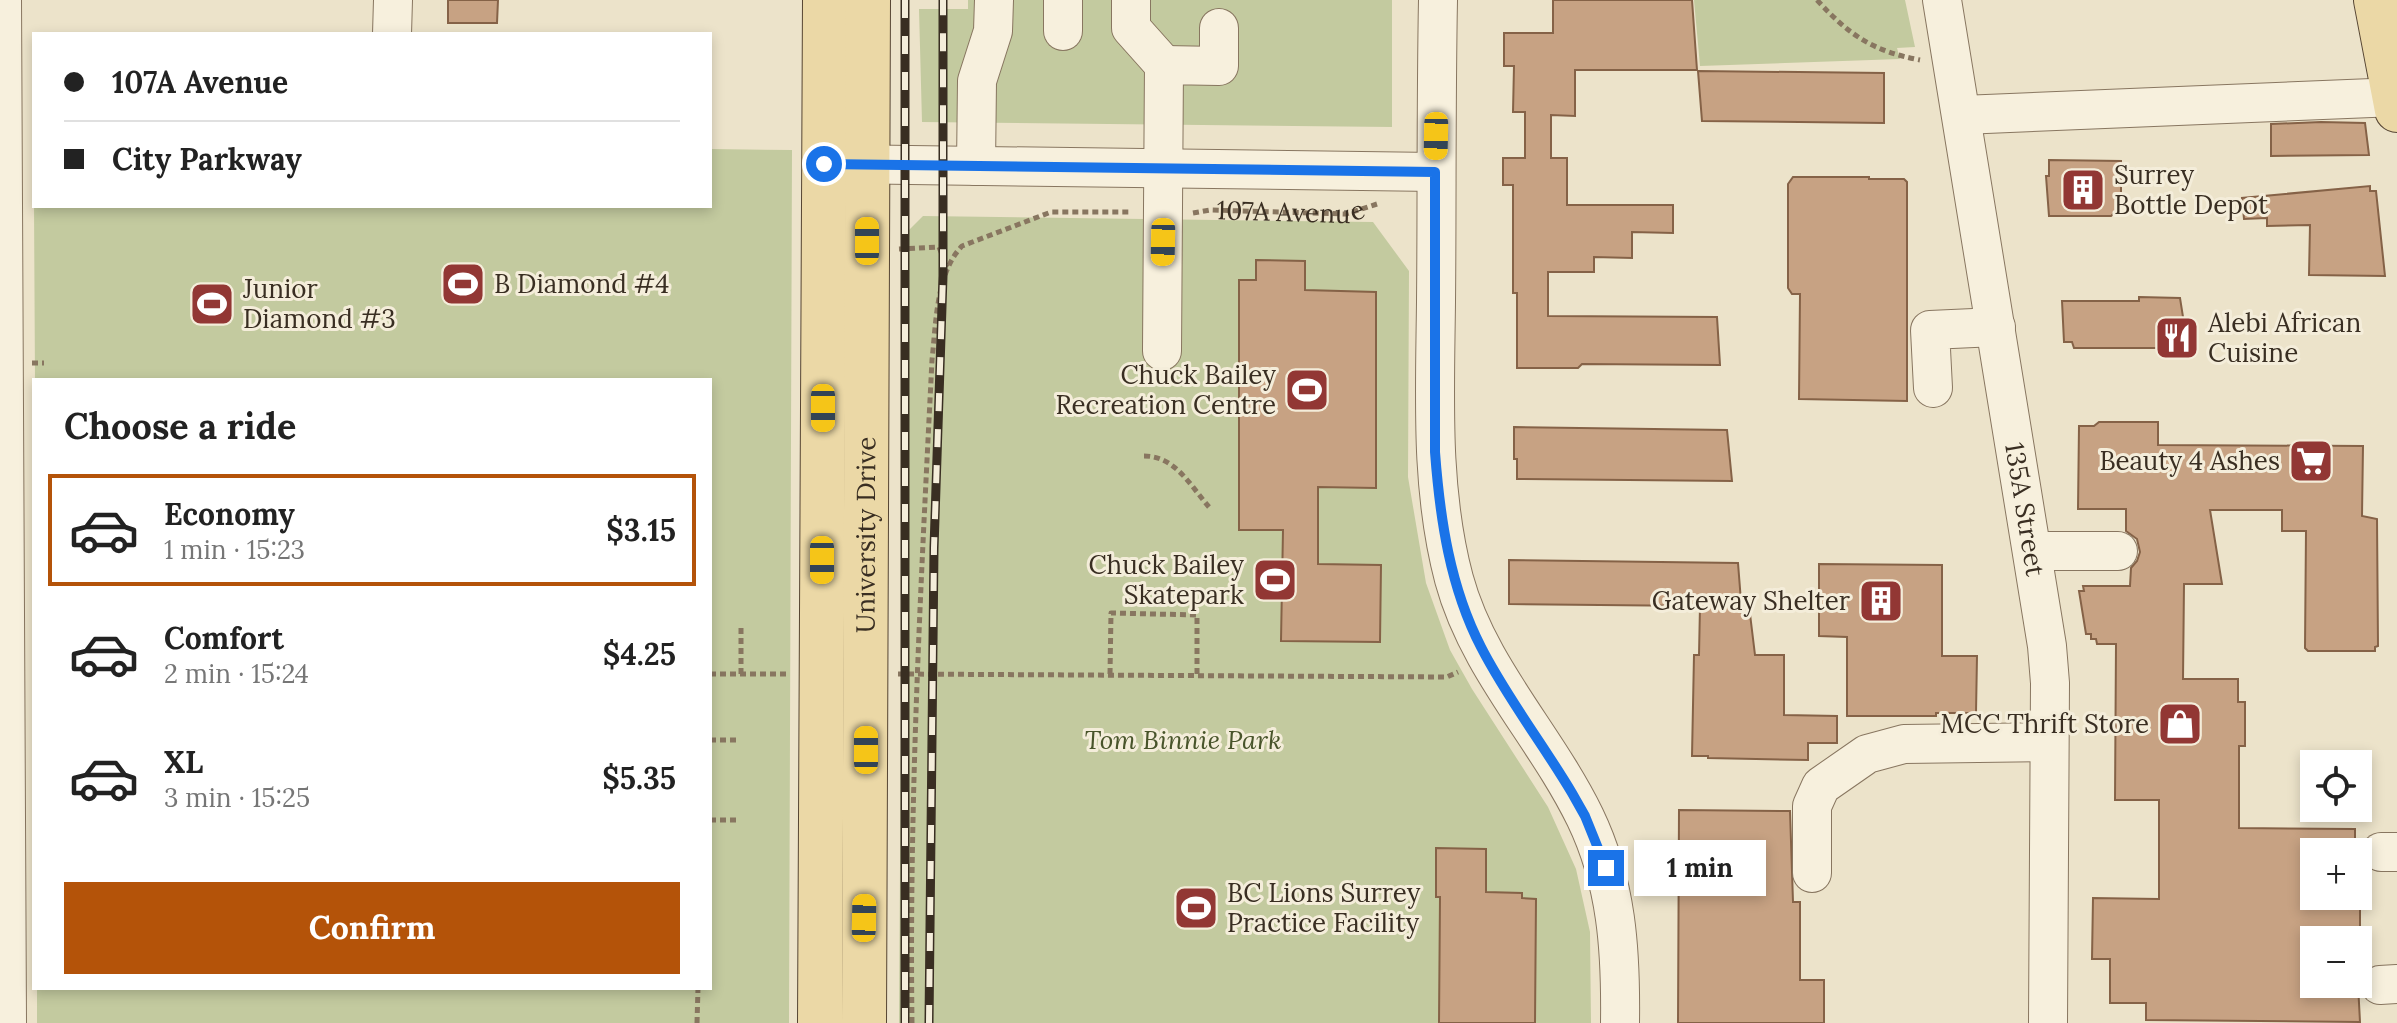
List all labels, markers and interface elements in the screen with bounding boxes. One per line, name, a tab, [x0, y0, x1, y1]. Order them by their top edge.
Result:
text: 107A Avenue	[112, 63, 288, 101]
car	[1424, 112, 1448, 160]
text: City Parkway	[112, 140, 302, 178]
route start	[806, 146, 842, 182]
place label: Surrey Bottle Depot	[2114, 158, 2268, 221]
building icon: Surrey Bottle Depot	[2059, 166, 2107, 214]
street label: 107A Avenue	[1216, 192, 1369, 230]
car	[855, 217, 879, 265]
car	[1151, 218, 1175, 266]
sports icon: B Diamond #4	[439, 260, 487, 308]
place label: B Diamond #4	[494, 267, 669, 300]
place label: Junior Diamond #3	[242, 272, 396, 335]
sports icon: Junior Diamond #3	[188, 280, 236, 328]
place label: Alebi African Cuisine	[2207, 306, 2361, 369]
restaurant icon: Alebi African Cuisine	[2153, 314, 2201, 362]
place label: Chuck Bailey Recreation Centre	[1055, 358, 1276, 421]
sports icon: Chuck Bailey Recreation Centre	[1283, 366, 1331, 414]
car	[811, 384, 835, 432]
text: Choose a ride	[64, 403, 296, 449]
street label: University Drive	[849, 437, 882, 633]
supermarket icon: Beauty 4 Ashes	[2287, 437, 2335, 485]
street label: 135A Street	[1998, 440, 2052, 579]
place label: Beauty 4 Ashes	[2099, 444, 2280, 477]
icon: car	[68, 494, 140, 566]
text: Economy	[164, 495, 295, 533]
text: $3.15	[606, 511, 676, 549]
text: 1 min · 15:23	[164, 533, 305, 566]
car	[810, 536, 834, 584]
place label: Chuck Bailey Skatepark	[1088, 548, 1244, 611]
sports icon: Chuck Bailey Skatepark	[1251, 556, 1299, 604]
building icon: Gateway Shelter	[1857, 577, 1905, 625]
place label: Gateway Shelter	[1652, 584, 1851, 617]
icon: car	[68, 618, 140, 690]
text: Comfort	[164, 619, 284, 657]
text: $4.25	[603, 635, 676, 673]
text: 2 min · 15:24	[164, 657, 309, 690]
shop icon: MCC Thrift Store	[2156, 700, 2204, 748]
place label: MCC Thrift Store	[1940, 707, 2149, 740]
park label: Tom Binnie Park	[1084, 723, 1282, 756]
car	[854, 726, 878, 774]
icon: car	[68, 742, 140, 814]
text: XL	[164, 743, 203, 781]
map controls	[2300, 750, 2372, 998]
button: locate	[2300, 750, 2372, 822]
text: $5.35	[602, 759, 676, 797]
text: 3 min · 15:25	[164, 781, 310, 814]
button: +	[2300, 838, 2372, 910]
callout: 1 min	[1634, 840, 1766, 896]
route end	[1588, 850, 1624, 886]
text: 1 min	[1667, 851, 1733, 884]
place label: BC Lions Surrey Practice Facility	[1227, 876, 1421, 939]
button: Confirm	[64, 882, 680, 974]
sports icon: BC Lions Surrey Practice Facility	[1172, 884, 1220, 932]
car	[852, 894, 876, 942]
button: −	[2300, 926, 2372, 998]

